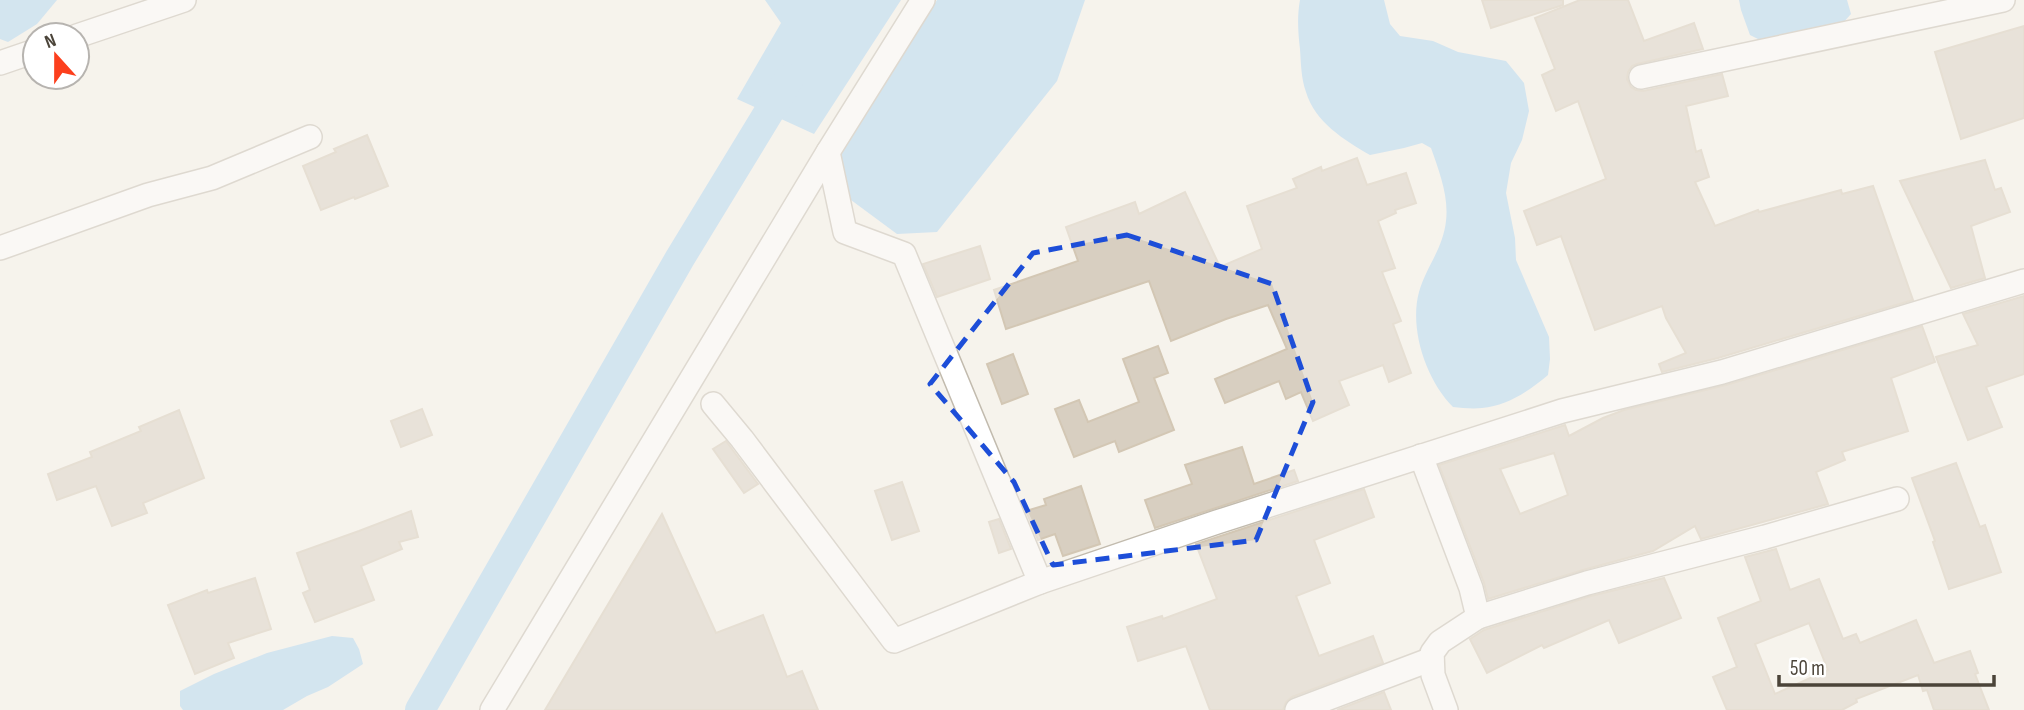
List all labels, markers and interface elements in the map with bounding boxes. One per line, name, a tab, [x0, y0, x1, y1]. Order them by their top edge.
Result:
north arrow	[21, 21, 91, 91]
text: N	[42, 29, 59, 54]
scale bar	[1779, 644, 1994, 688]
text: 50 m	[1790, 656, 1825, 681]

